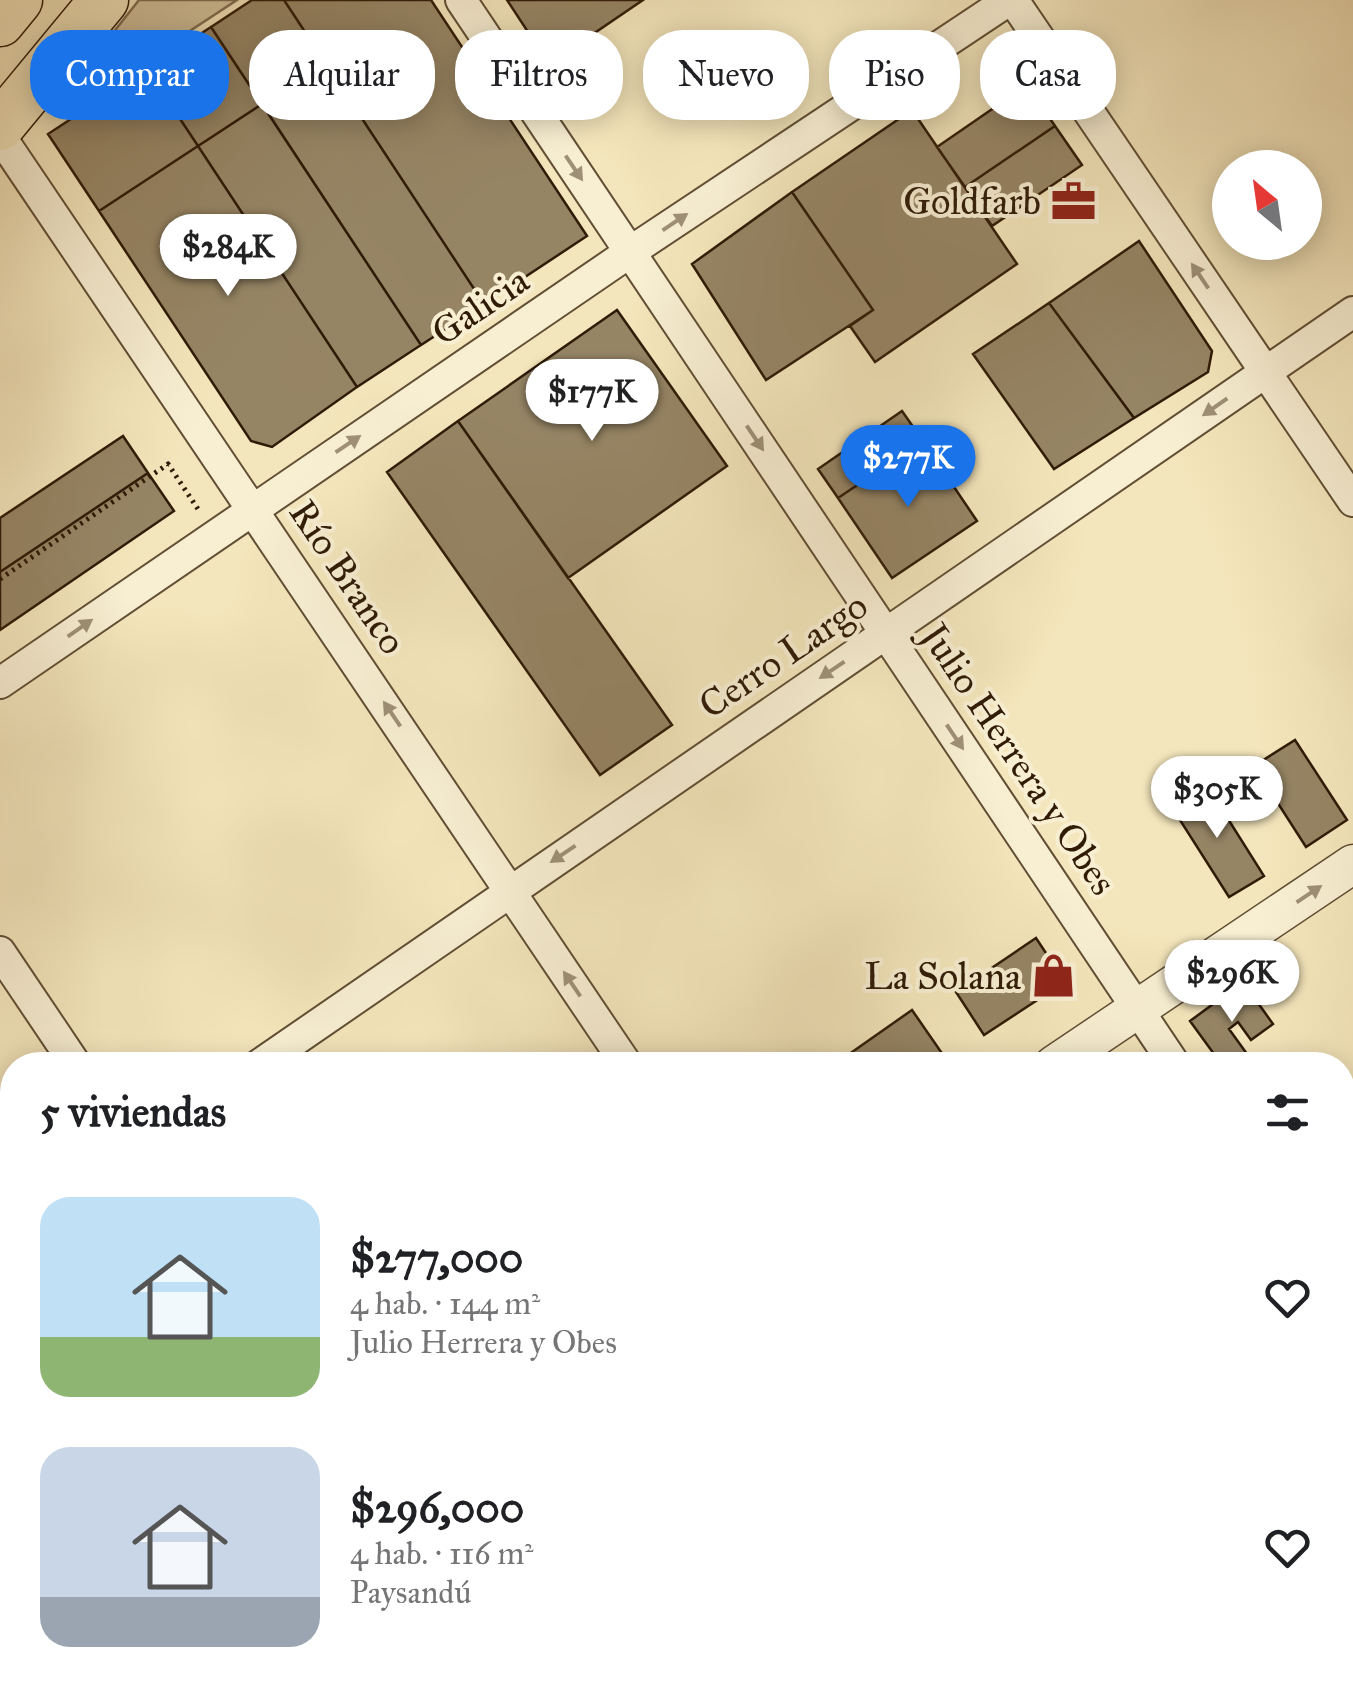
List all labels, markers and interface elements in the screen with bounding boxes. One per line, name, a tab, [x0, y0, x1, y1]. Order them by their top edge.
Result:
chip: Comprar	[30, 30, 229, 120]
chip: Alquilar	[249, 30, 435, 120]
chip: Filtros	[455, 30, 623, 120]
chip: Nuevo	[643, 30, 809, 120]
chip: Piso	[829, 30, 960, 120]
chip: Casa	[980, 30, 1116, 120]
north arrow	[1212, 150, 1322, 260]
map controls	[1212, 150, 1322, 260]
one-way arrow	[564, 155, 583, 182]
office icon: Goldfarb	[1050, 177, 1098, 225]
place label: Goldfarb	[903, 178, 1041, 224]
one-way arrow	[661, 213, 688, 232]
pin: $284K	[158, 214, 298, 299]
text: $284K	[182, 227, 274, 266]
street label: Galicia	[423, 257, 538, 355]
one-way arrow	[1191, 262, 1210, 289]
pin: $177K	[522, 359, 662, 444]
text: $177K	[548, 372, 636, 411]
one-way arrow	[1202, 397, 1228, 416]
one-way arrow	[745, 424, 764, 452]
pin: $277K	[838, 425, 978, 510]
one-way arrow	[334, 435, 361, 454]
text: $277K	[863, 438, 953, 477]
street label: Río Branco	[280, 491, 416, 663]
street label: Cerro Largo	[690, 582, 876, 728]
street label: Julio Herrera y Obes	[908, 611, 1127, 904]
one-way arrow	[67, 619, 94, 638]
one-way arrow	[818, 660, 845, 679]
one-way arrow	[383, 700, 401, 728]
one-way arrow	[946, 724, 964, 751]
pin: $305K	[1147, 756, 1287, 841]
text: $305K	[1173, 769, 1261, 808]
one-way arrow	[550, 844, 577, 862]
one-way arrow	[1296, 885, 1323, 904]
pin: $296K	[1162, 940, 1302, 1025]
shop icon: La Solana	[1030, 952, 1078, 1000]
place label: La Solana	[865, 953, 1022, 999]
text: $296K	[1186, 953, 1278, 992]
one-way arrow	[564, 970, 582, 998]
icon: filters	[1260, 1085, 1315, 1140]
text: 5 viviendas	[40, 1086, 226, 1138]
text: $277,000	[350, 1232, 523, 1284]
icon: home	[120, 1237, 240, 1357]
icon: heart	[1260, 1270, 1315, 1325]
text: 4 hab. · 144 m²	[350, 1284, 540, 1323]
text: Julio Herrera y Obes	[350, 1323, 617, 1362]
text: $296,000	[350, 1482, 524, 1534]
icon: home	[120, 1487, 240, 1607]
icon: heart	[1260, 1520, 1315, 1575]
text: 4 hab. · 116 m²	[350, 1534, 534, 1573]
text: Paysandú	[350, 1573, 471, 1612]

